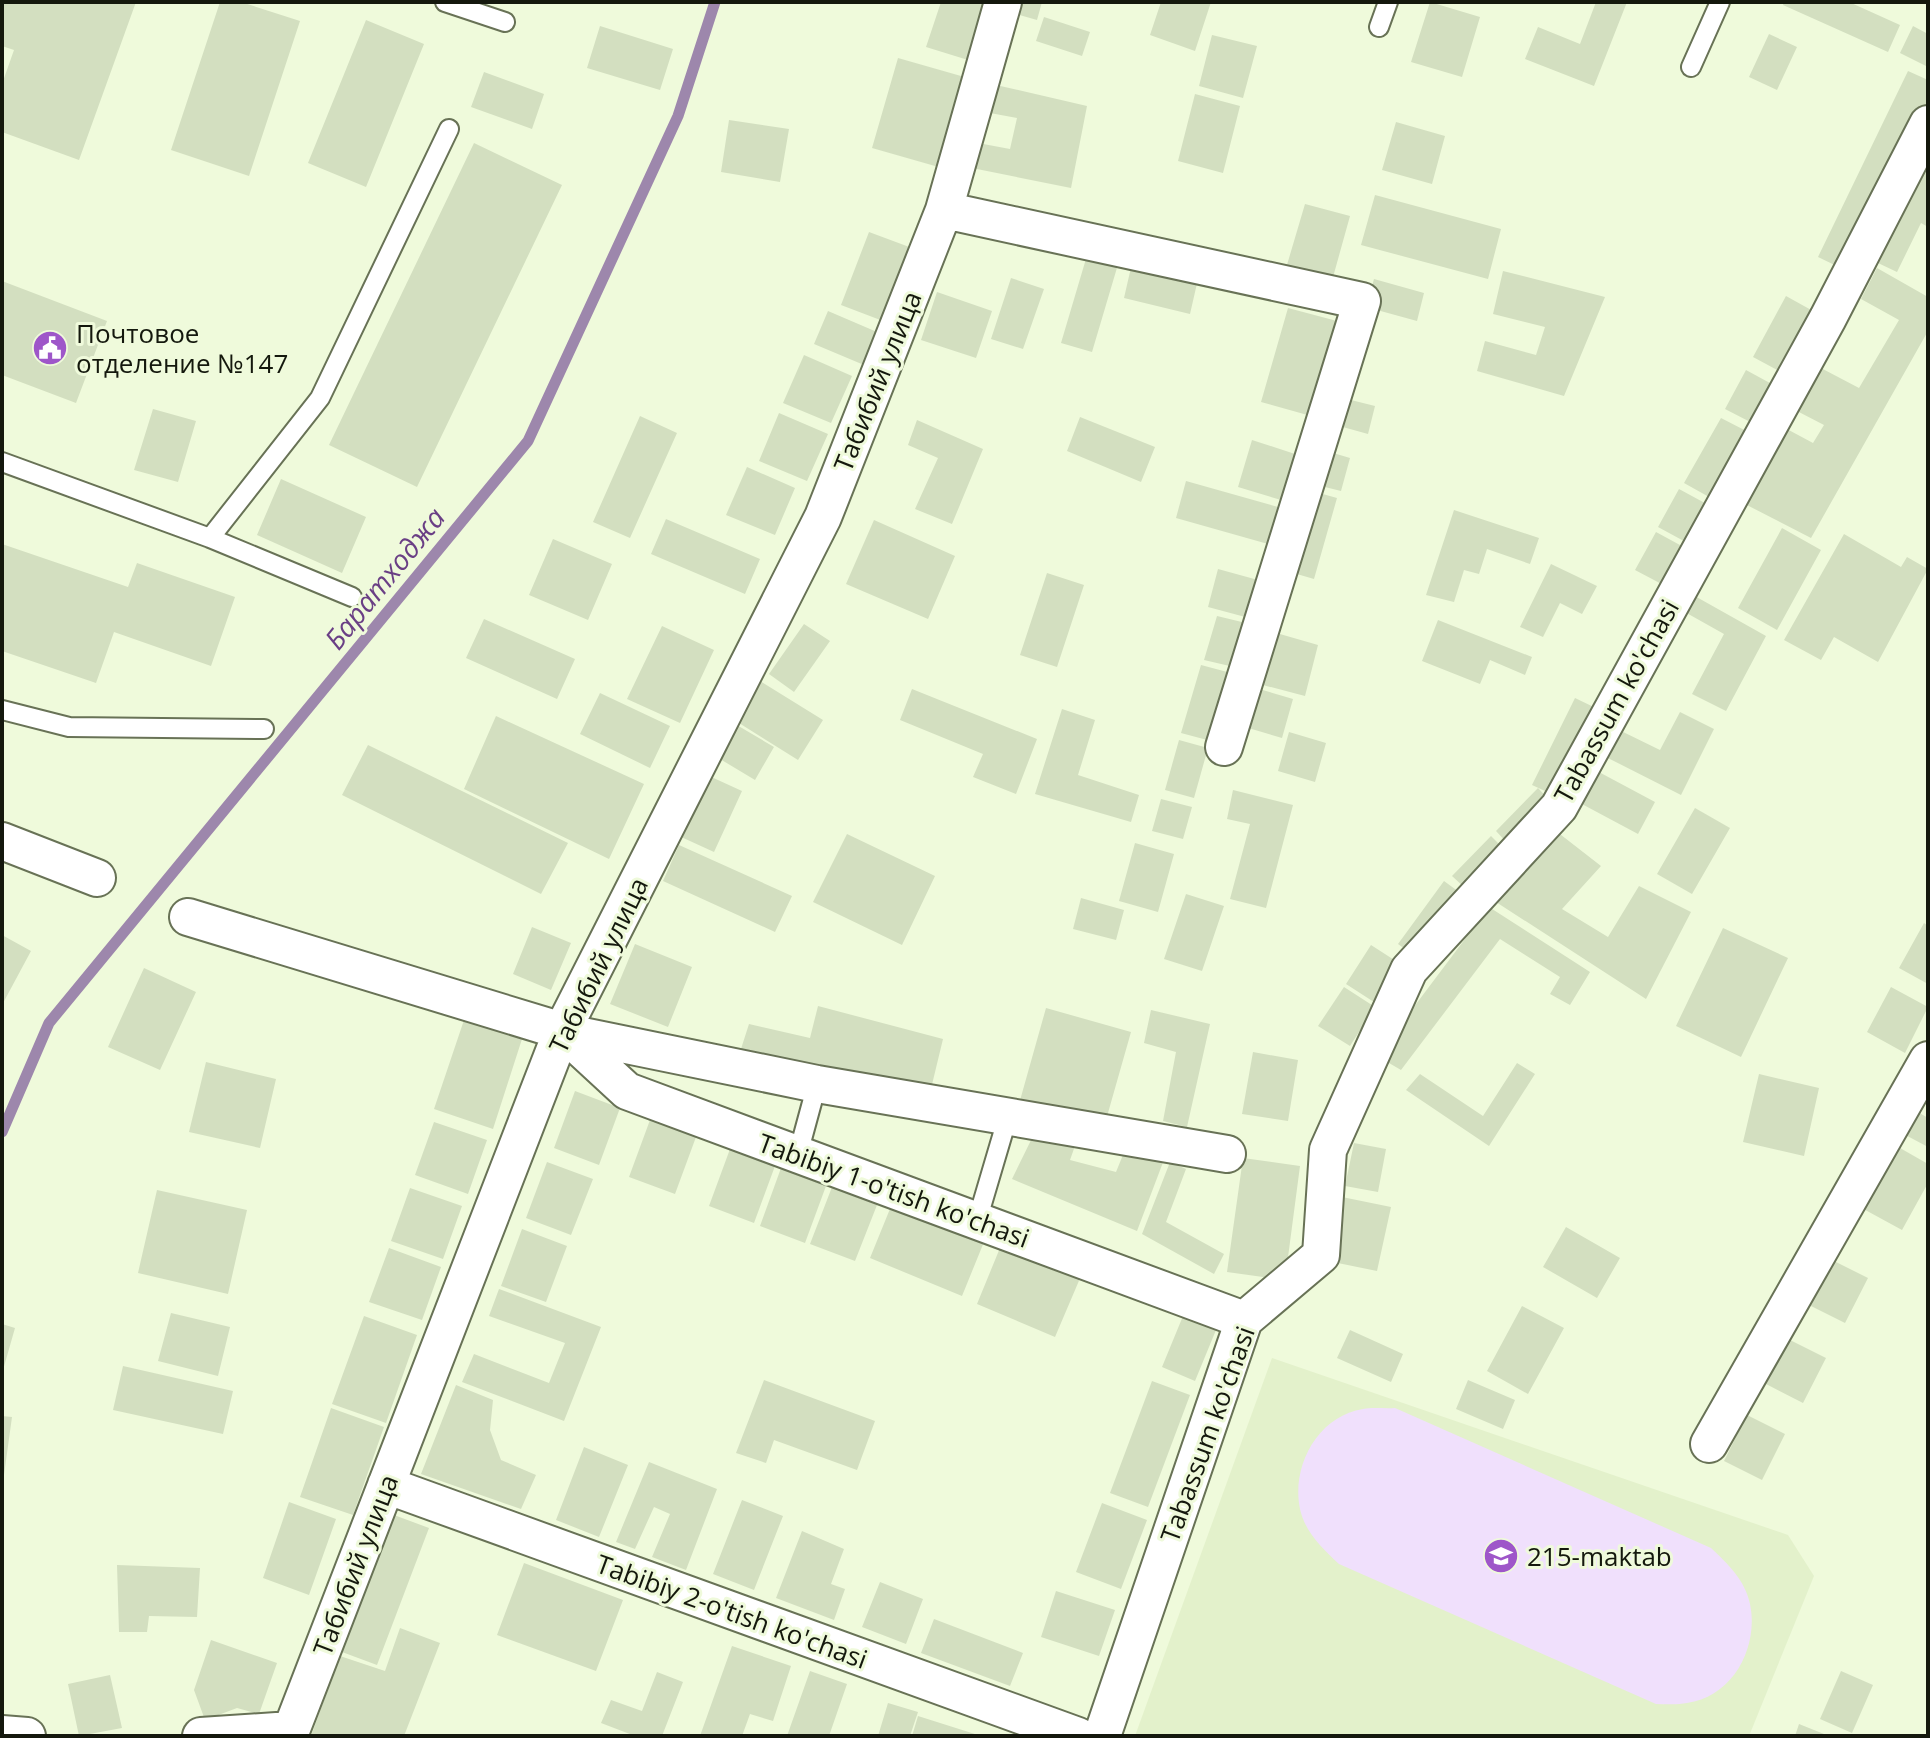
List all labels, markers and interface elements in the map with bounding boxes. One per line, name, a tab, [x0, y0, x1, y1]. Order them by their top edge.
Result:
street label: Табибий улица	[824, 286, 930, 476]
place label: Почтовое отделение №147	[76, 315, 288, 381]
public building icon: Почтовое отделение №147	[31, 329, 69, 367]
water label: Баратходжа	[315, 499, 453, 657]
street label: Tabassum ko'chasi	[1545, 593, 1687, 809]
street label: Табибий улица	[540, 871, 656, 1059]
street label: Tabibiy 1-o'tish ko'chasi	[754, 1124, 1034, 1256]
street label: Tabassum ko'chasi	[1151, 1321, 1263, 1547]
street label: Табибий улица	[304, 1469, 406, 1661]
school or university icon: 215-maktab	[1482, 1537, 1520, 1575]
place label: 215-maktab	[1527, 1538, 1672, 1574]
street label: Tabibiy 2-o'tish ko'chasi	[592, 1545, 872, 1677]

